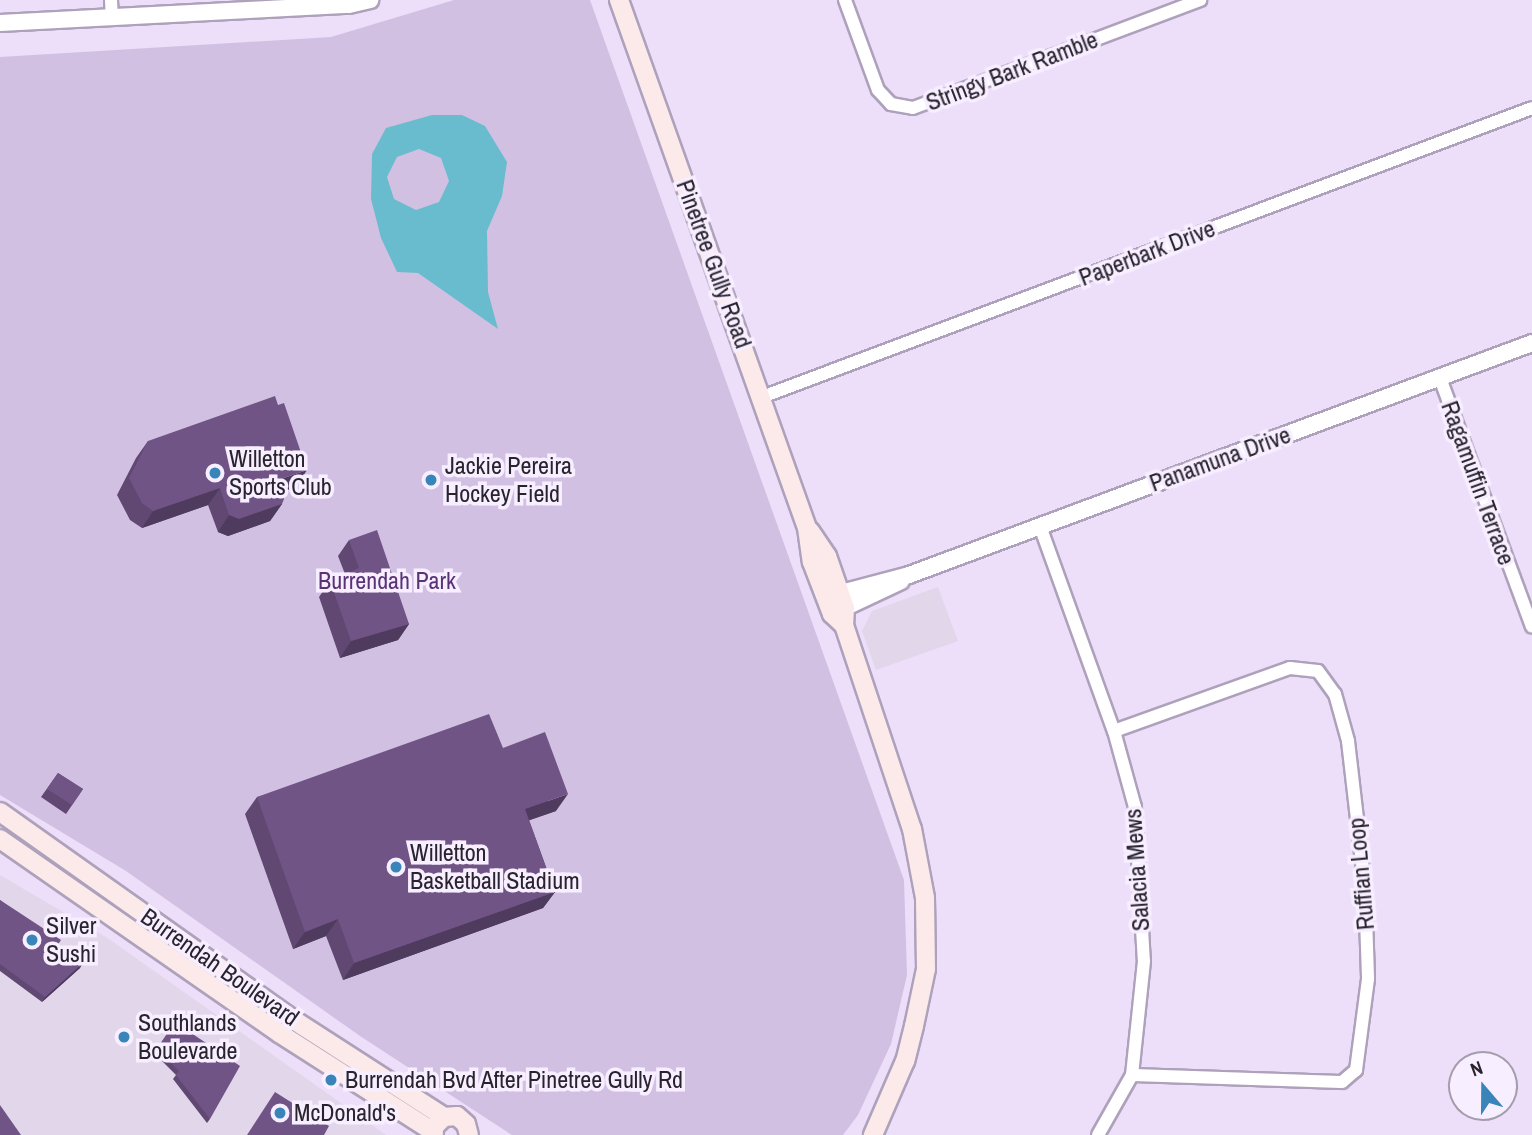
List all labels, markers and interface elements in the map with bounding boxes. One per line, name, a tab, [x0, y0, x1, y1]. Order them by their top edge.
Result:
street label: Stringy Bark Ramble	[922, 25, 1102, 117]
street label: Pinetree Gully Road	[670, 176, 758, 352]
street label: Paperbark Drive	[1075, 214, 1219, 292]
street label: Ragamuffin Terrace	[1435, 397, 1521, 569]
street label: Panamuna Drive	[1146, 420, 1294, 498]
place label: Willetton Sports Club	[229, 445, 332, 501]
place label: Jackie Pereira Hockey Field	[445, 452, 572, 508]
marker: Willetton Sports Club	[207, 465, 223, 481]
marker: Jackie Pereira Hockey Field	[423, 472, 439, 488]
park label: Burrendah Park	[318, 567, 456, 595]
street label: Salacia Mews	[1118, 808, 1156, 932]
street label: Ruffian Loop	[1342, 817, 1380, 931]
place label: Willetton Basketball Stadium	[410, 839, 580, 895]
marker: Willetton Basketball Stadium	[388, 859, 404, 875]
street label: Burrendah Boulevard	[136, 902, 304, 1032]
place label: Silver Sushi	[46, 912, 96, 968]
marker: Silver Sushi	[24, 932, 40, 948]
place label: Southlands Boulevarde	[138, 1009, 238, 1065]
marker: Southlands Boulevarde	[116, 1029, 132, 1045]
north arrow	[1448, 1051, 1518, 1121]
text: N	[1467, 1054, 1486, 1082]
place label: Burrendah Bvd After Pinetree Gully Rd	[345, 1066, 684, 1094]
marker: Burrendah Bvd After Pinetree Gully Rd	[323, 1072, 339, 1088]
place label: McDonald's	[294, 1099, 396, 1127]
marker: McDonald's	[272, 1105, 288, 1121]

